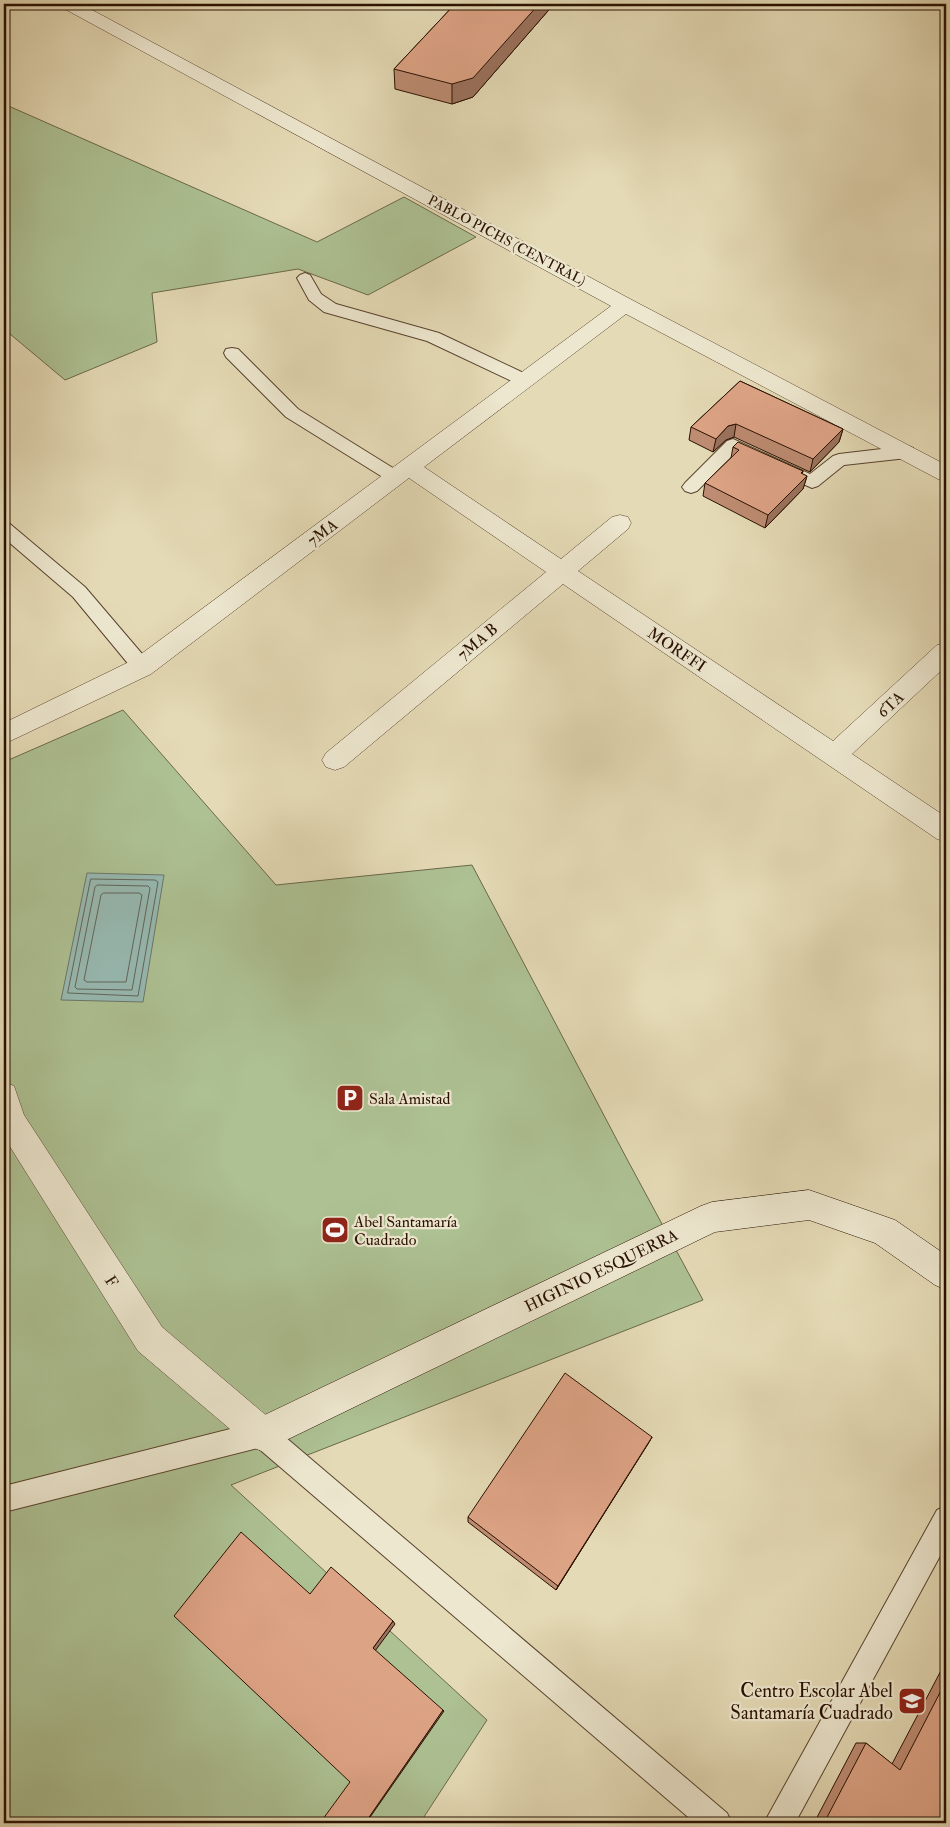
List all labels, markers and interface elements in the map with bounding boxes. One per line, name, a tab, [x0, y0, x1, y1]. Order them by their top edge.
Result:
street label: PABLO PICHS (CENTRAL)	[425, 192, 589, 289]
street label: 7MA	[303, 515, 342, 551]
street label: 7MA B	[453, 619, 502, 664]
street label: MORFFI	[643, 623, 709, 677]
street label: 6TA	[873, 687, 908, 722]
parking icon: Sala Amistad	[335, 1083, 365, 1113]
place label: Sala Amistad	[369, 1089, 451, 1109]
place label: Abel Santamaría Cuadrado	[353, 1212, 458, 1250]
sports icon: Abel Santamaría Cuadrado	[320, 1215, 350, 1245]
street label: HIGINIO ESQUERRA	[521, 1225, 681, 1317]
street label: F	[100, 1272, 122, 1291]
place label: Centro Escolar Abel Santamaría Cuadrado	[730, 1679, 893, 1725]
school or university icon: Centro Escolar Abel Santamaría Cuadrado	[897, 1686, 927, 1716]

